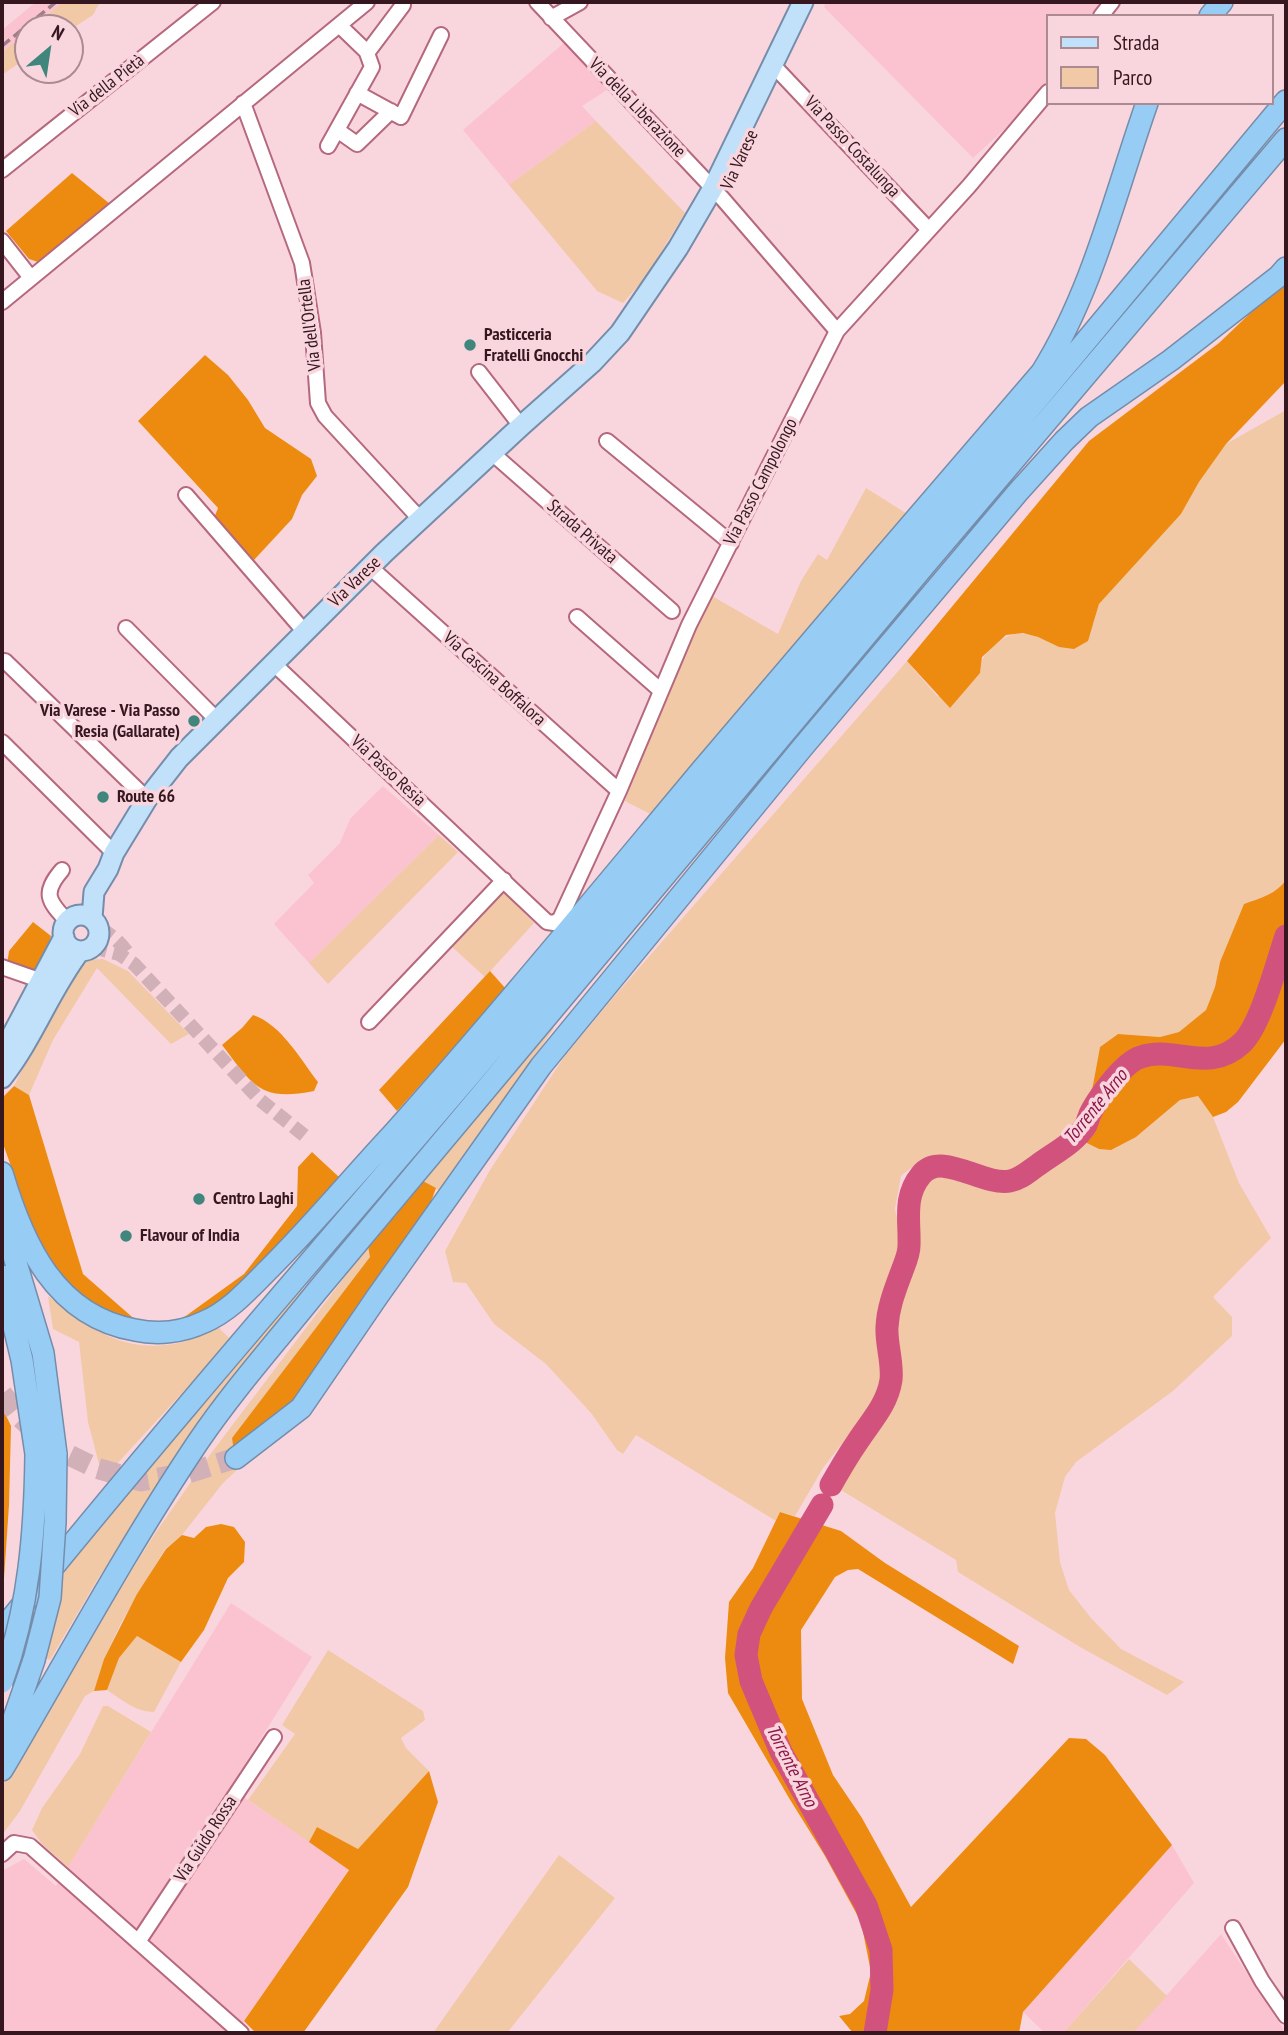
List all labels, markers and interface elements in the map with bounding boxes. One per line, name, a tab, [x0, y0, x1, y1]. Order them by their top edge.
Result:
north arrow	[14, 14, 84, 84]
legend	[1046, 14, 1274, 105]
text: N	[48, 19, 69, 45]
text: Strada	[1113, 29, 1159, 56]
street label: Via della Pietà	[65, 50, 149, 122]
street label: Via della Liberazione	[584, 54, 690, 162]
text: Parco	[1113, 64, 1152, 91]
street label: Via Passo Costalunga	[800, 92, 904, 202]
street label: Via Varese	[717, 126, 763, 194]
street label: Via dell'Ortella	[294, 278, 326, 372]
place label: Pasticceria Fratelli Gnocchi	[484, 324, 583, 366]
marker: Pasticceria Fratelli Gnocchi	[462, 337, 478, 353]
street label: Via Passo Campolongo	[720, 415, 802, 549]
street label: Strada Privata	[542, 496, 622, 568]
street label: Via Varese	[325, 552, 385, 612]
street label: Via Cascina Boffalora	[438, 627, 550, 731]
place label: Via Varese - Via Passo Resia (Gallarate)	[40, 700, 180, 742]
marker: Via Varese - Via Passo Resia (Gallarate)	[186, 713, 202, 729]
street label: Via Passo Resia	[346, 731, 430, 811]
place label: Route 66	[117, 786, 175, 808]
marker: Route 66	[95, 789, 111, 805]
water label: Torrente Arno	[1059, 1065, 1133, 1149]
place label: Centro Laghi	[213, 1188, 294, 1210]
marker: Centro Laghi	[191, 1191, 207, 1207]
place label: Flavour of India	[140, 1225, 240, 1247]
marker: Flavour of India	[118, 1228, 134, 1244]
water label: Torrente Arno	[761, 1721, 821, 1811]
street label: Via Guido Rossa	[170, 1792, 242, 1886]

